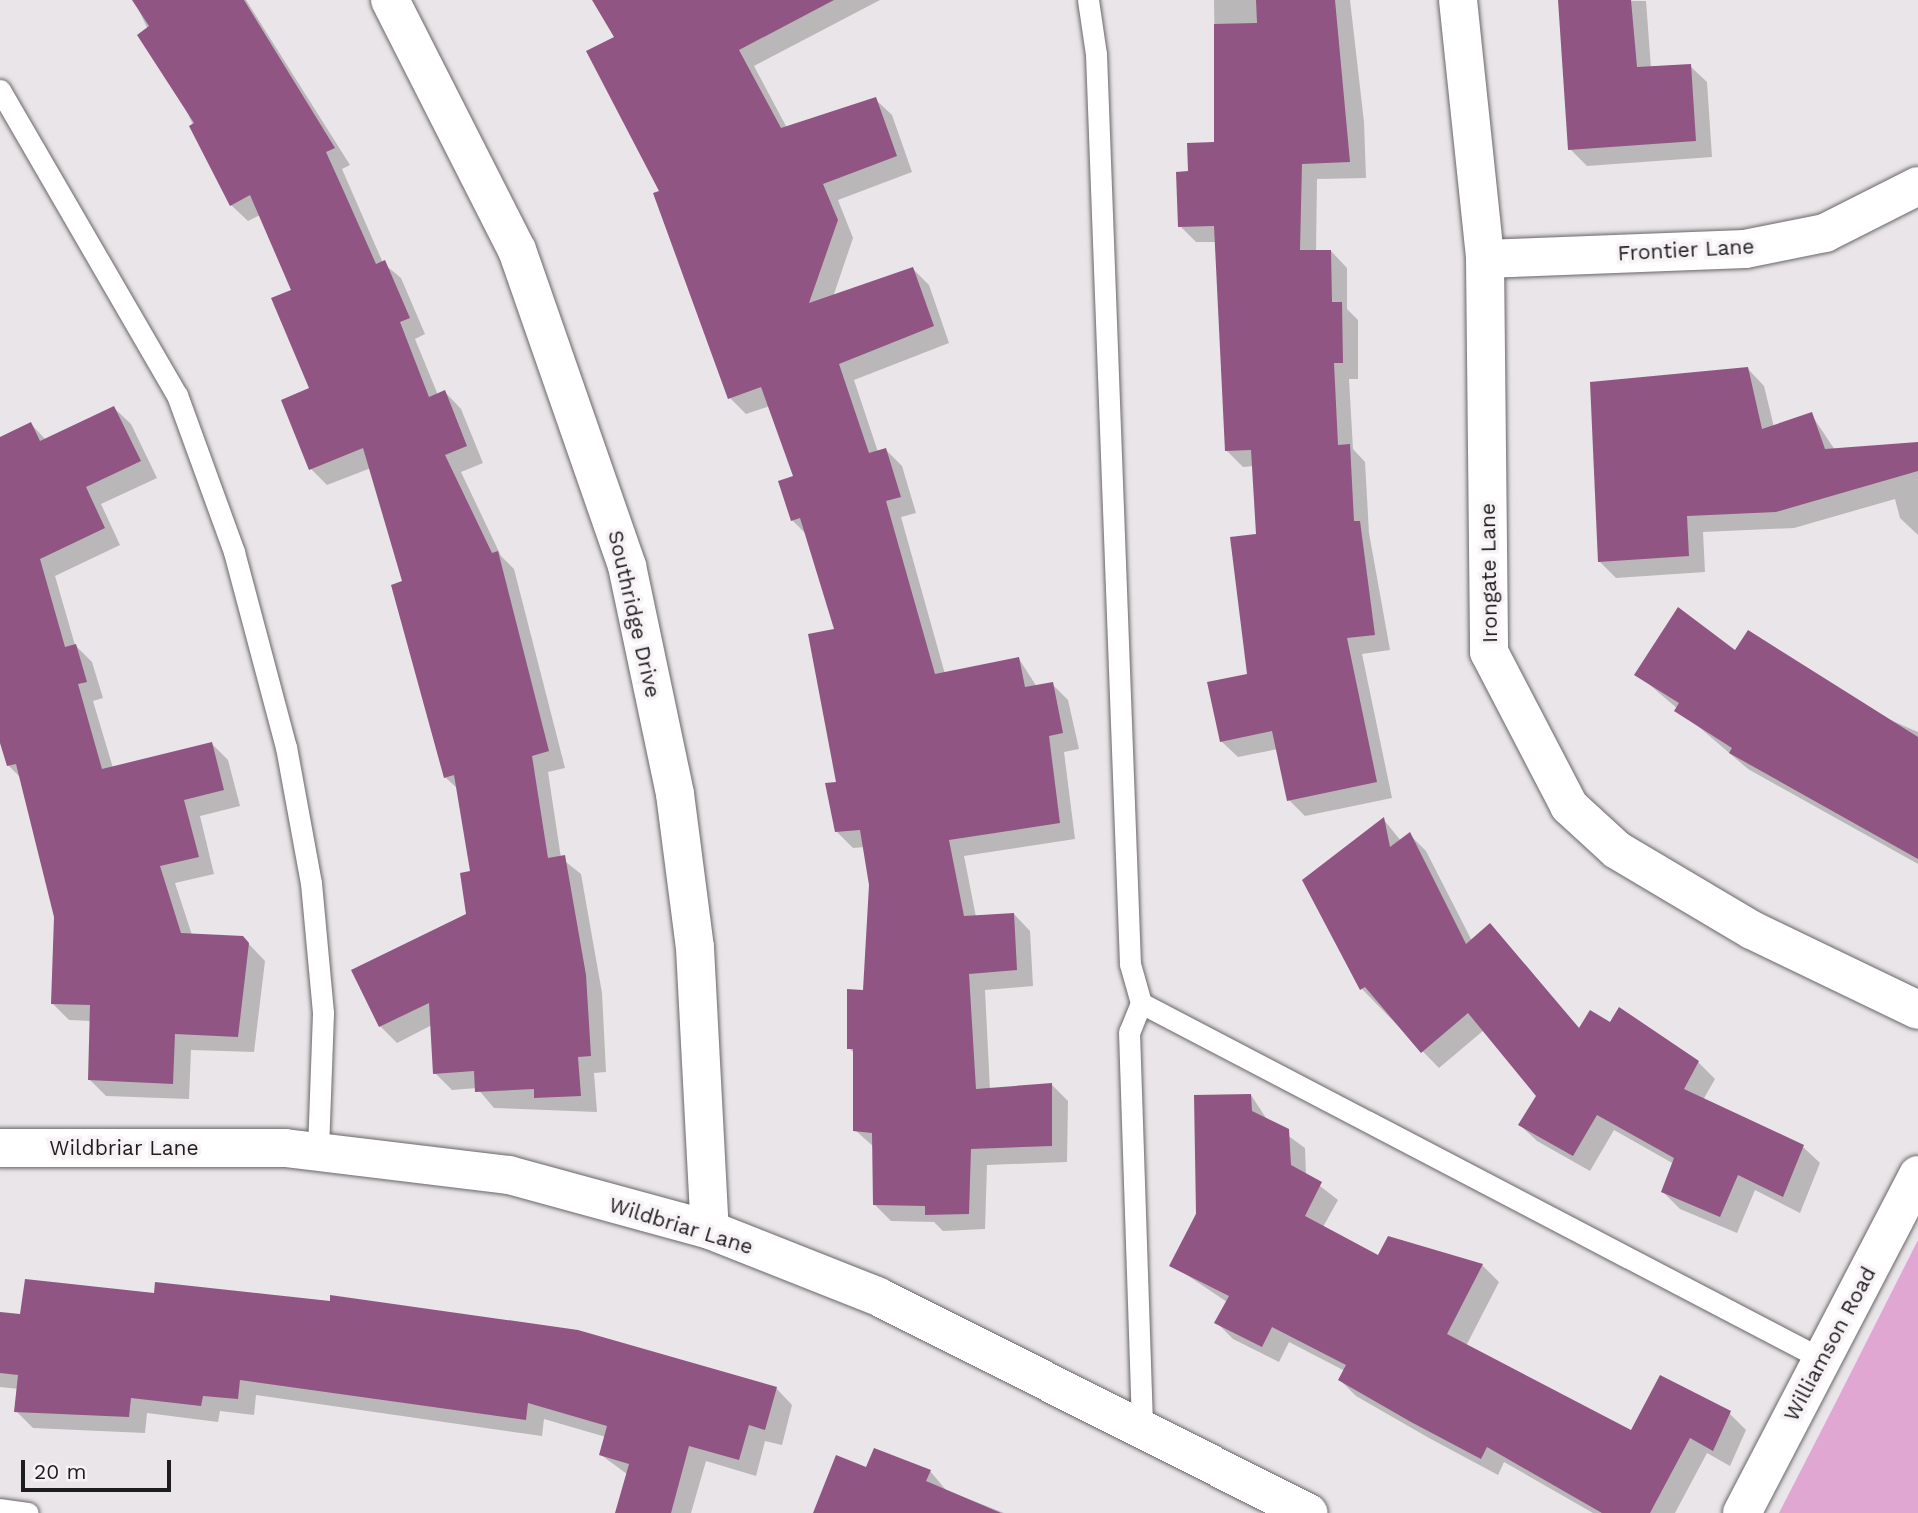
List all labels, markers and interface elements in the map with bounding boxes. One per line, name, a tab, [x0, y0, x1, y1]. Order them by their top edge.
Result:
street label: Frontier Lane	[1617, 234, 1755, 266]
street label: Irongate Lane	[1475, 503, 1503, 643]
street label: Southridge Drive	[603, 528, 665, 700]
street label: Wildbriar Lane	[49, 1135, 199, 1161]
street label: Wildbriar Lane	[606, 1192, 756, 1260]
street label: Williamson Road	[1779, 1263, 1881, 1425]
scale bar	[24, 1446, 175, 1490]
text: 20 m	[34, 1459, 86, 1484]

